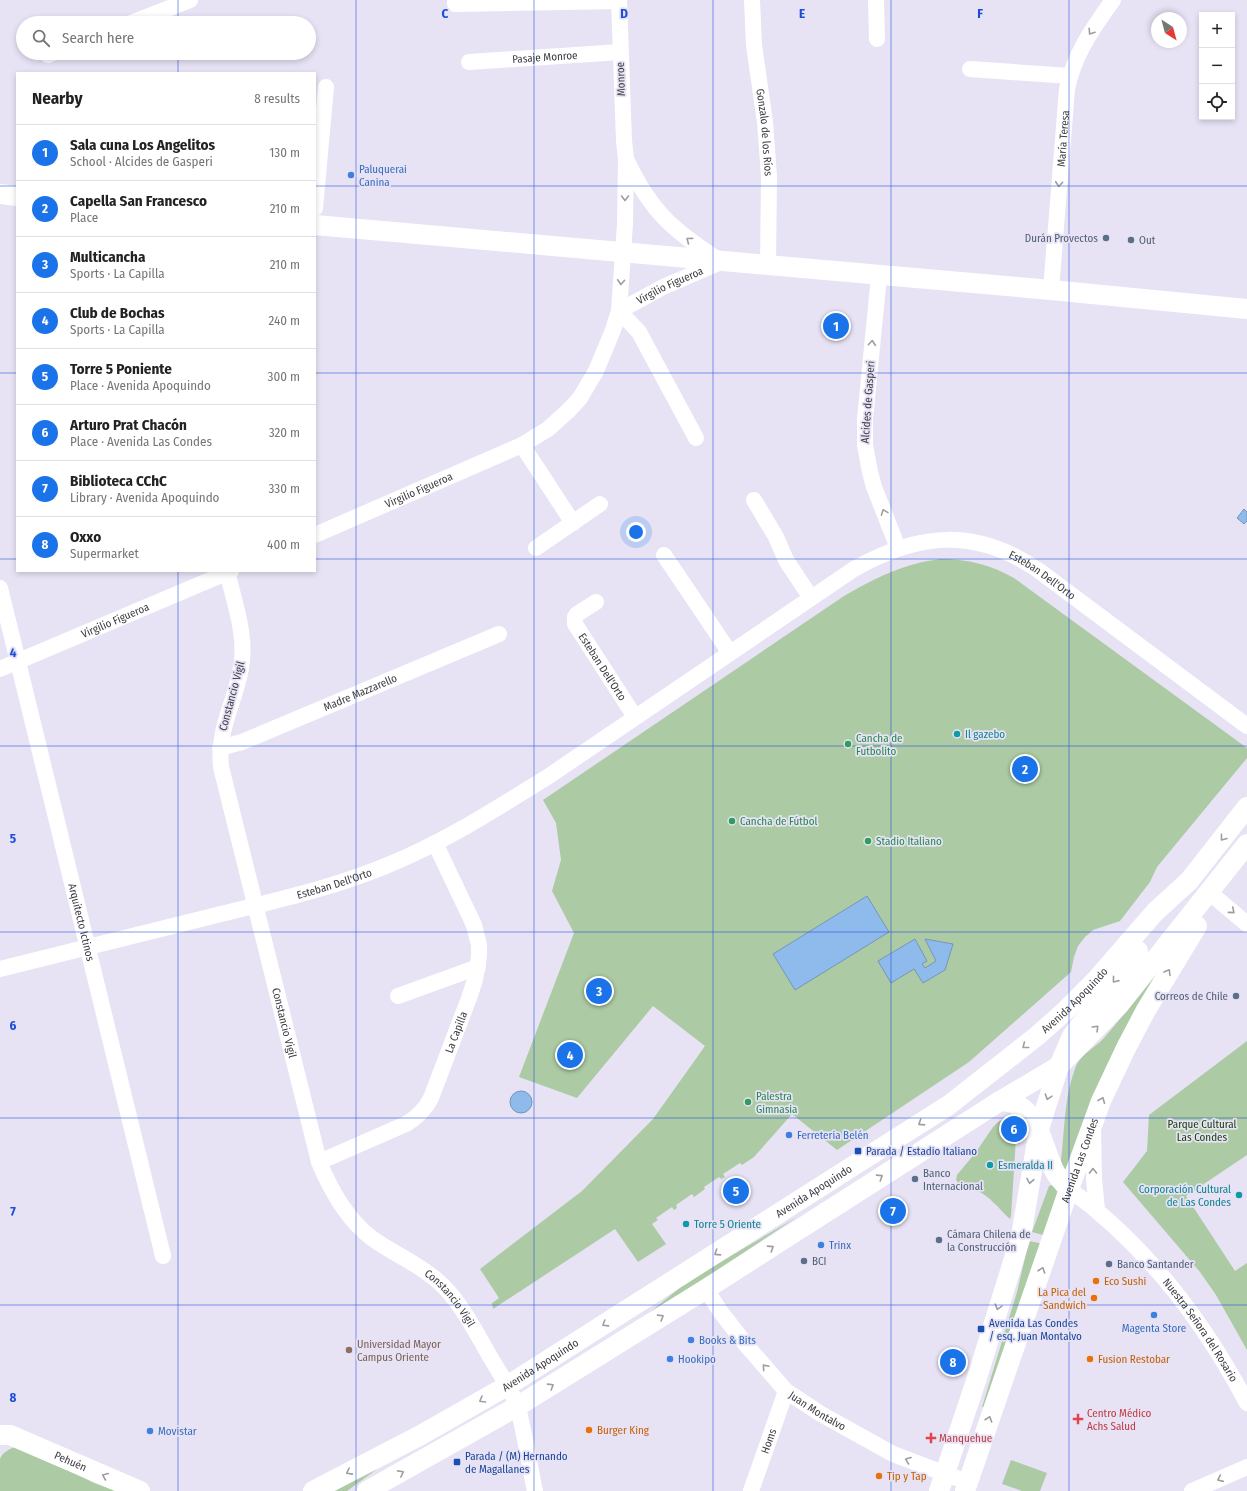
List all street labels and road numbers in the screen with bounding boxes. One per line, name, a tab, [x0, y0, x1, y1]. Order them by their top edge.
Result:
street label: Pasaje Monroe	[512, 48, 578, 66]
street label: Monroe	[614, 62, 628, 96]
street label: Gonzalo de los Ríos	[754, 88, 775, 177]
street label: María Teresa	[1054, 110, 1072, 167]
street label: Virgilio Figueroa	[634, 264, 705, 307]
street label: Alcides de Gasperi	[859, 360, 877, 444]
street label: Virgilio Figueroa	[383, 470, 454, 510]
street label: Esteban Dell'Orto	[1007, 548, 1078, 602]
street label: Virgilio Figueroa	[79, 600, 151, 640]
street label: Esteban Dell'Orto	[576, 631, 629, 703]
street label: Constancio Vigil	[216, 660, 248, 732]
street label: Madre Mazzarello	[322, 671, 399, 714]
street label: Esteban Dell'Orto	[295, 865, 374, 901]
street label: Arquitecto Ictinos	[66, 882, 97, 963]
street label: Avenida Apoquindo	[1038, 965, 1110, 1036]
street label: Constancio Vigil	[270, 986, 299, 1059]
street label: La Capilla	[442, 1010, 470, 1055]
street label: Avenida Las Condes	[1058, 1116, 1101, 1204]
street label: Avenida Apoquindo	[773, 1162, 854, 1220]
street label: Constancio Vigil	[422, 1267, 478, 1329]
street label: Nuestra Señora del Rosario	[1160, 1276, 1240, 1384]
street label: Avenida Apoquindo	[500, 1336, 581, 1394]
street label: Juan Montalvo	[787, 1388, 848, 1433]
street label: Homs	[758, 1426, 779, 1455]
street label: Pehuén	[53, 1448, 89, 1474]

